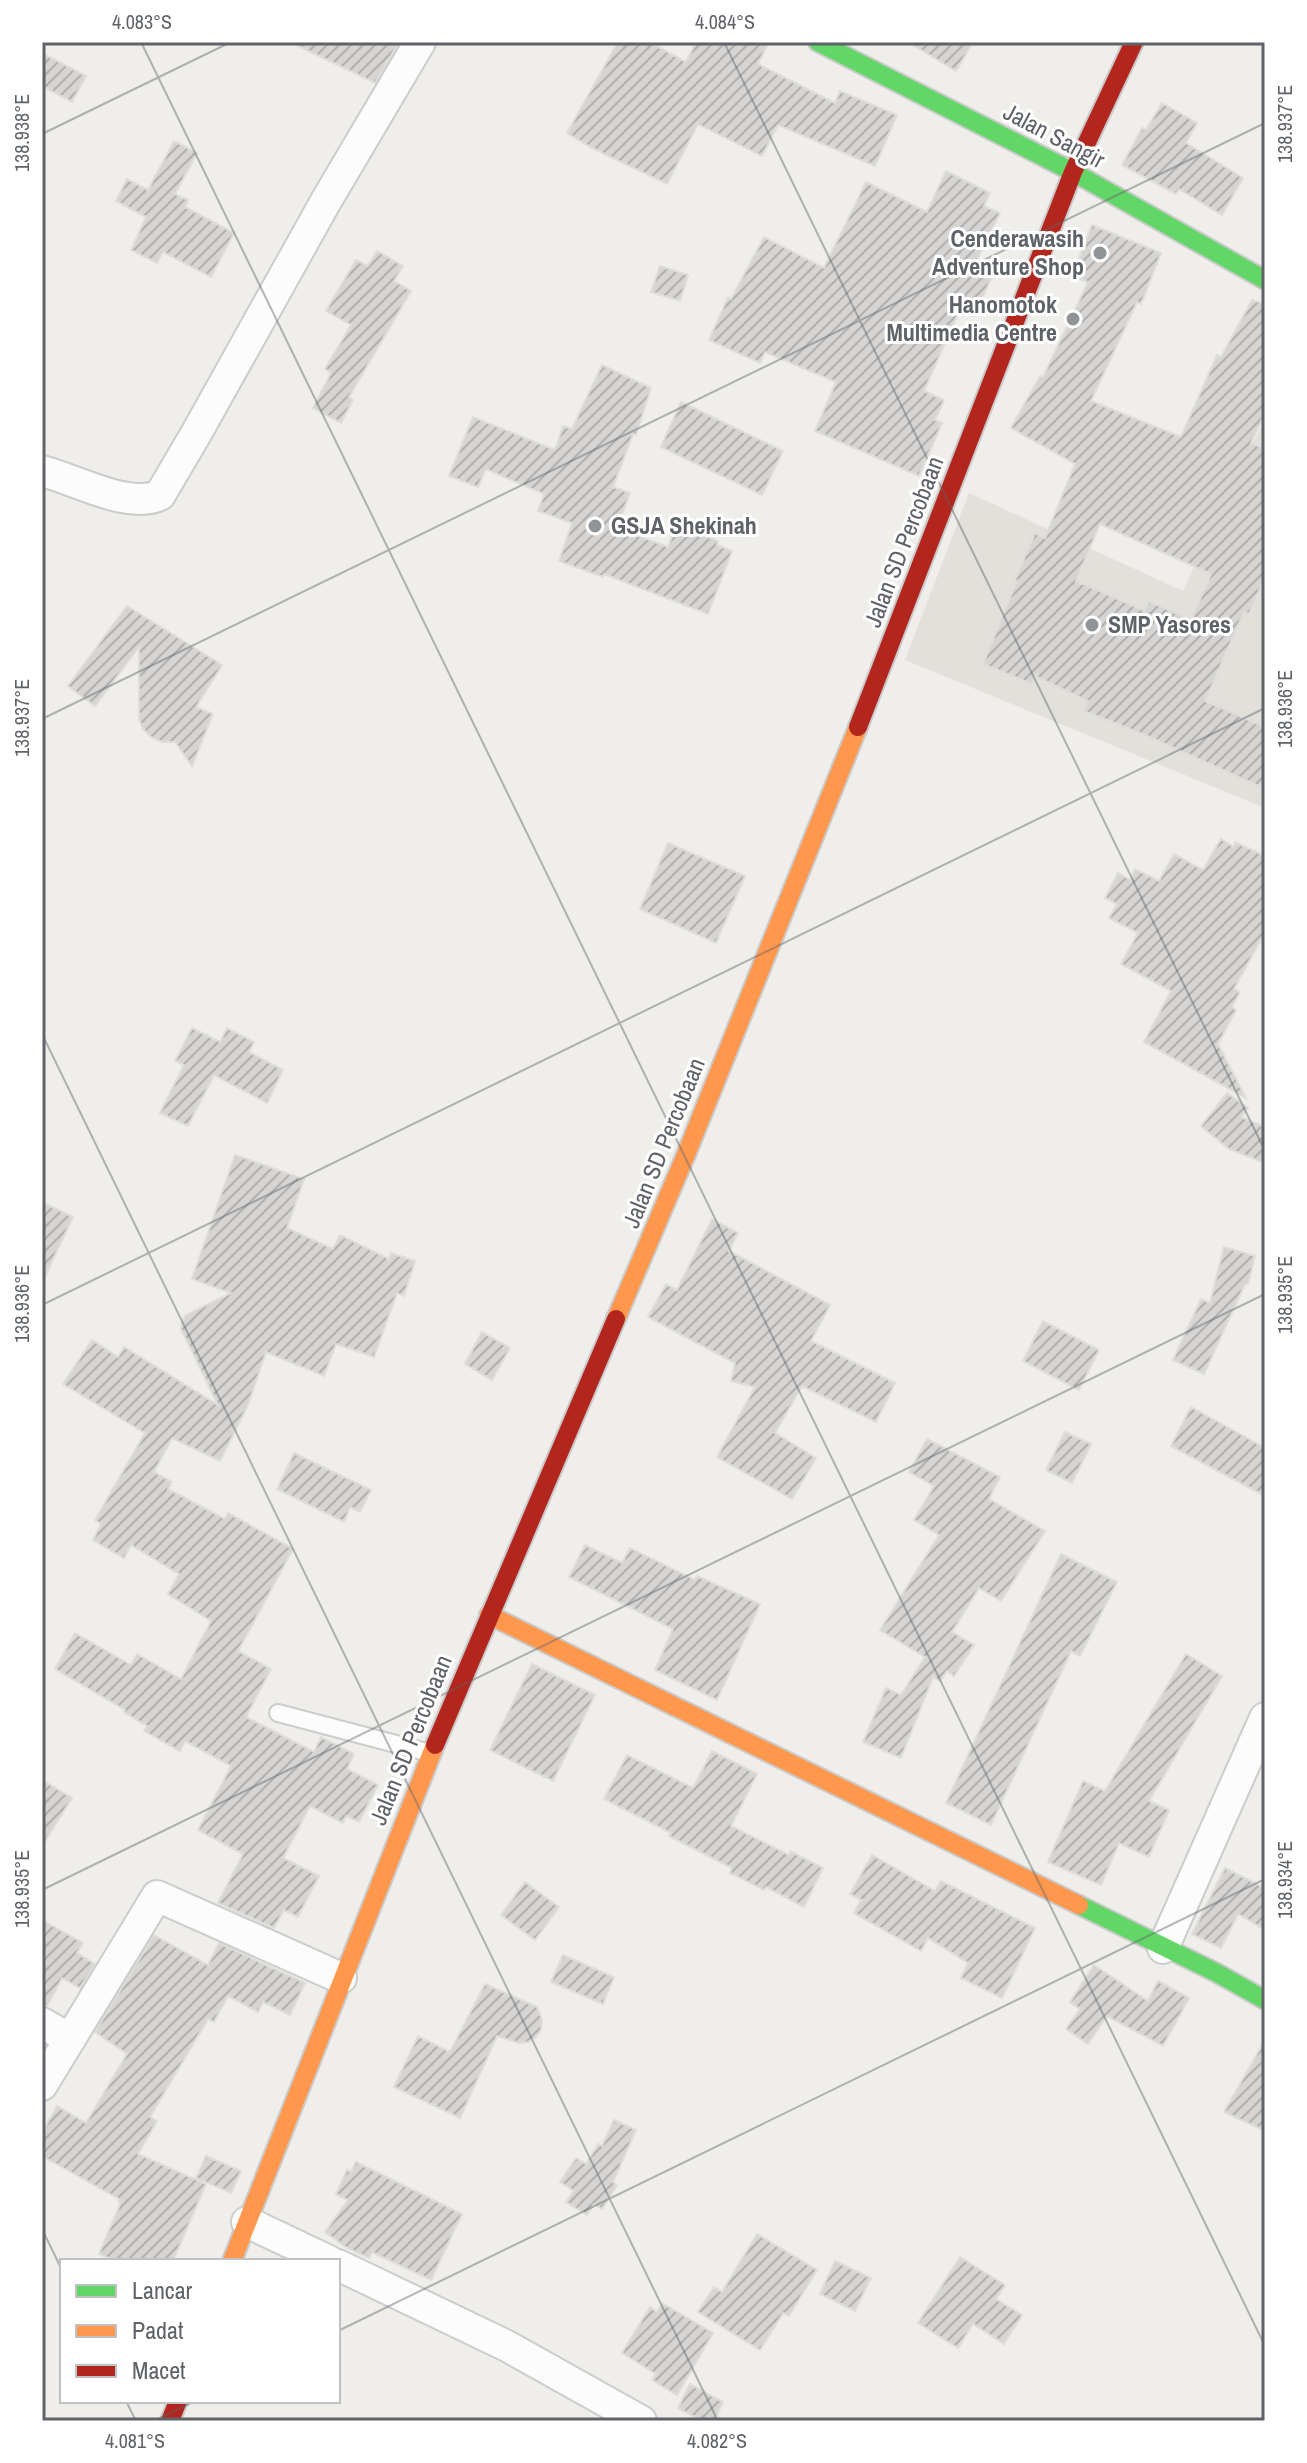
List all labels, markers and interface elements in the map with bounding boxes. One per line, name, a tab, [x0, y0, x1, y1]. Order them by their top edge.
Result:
text: 4.083°S	[112, 8, 172, 35]
text: 4.084°S	[695, 8, 755, 35]
text: 138.937°E	[1271, 85, 1298, 163]
text: 138.938°E	[8, 94, 35, 172]
street label: Jalan Sangir	[998, 95, 1111, 175]
place label: Cenderawasih Adventure Shop	[932, 222, 1084, 282]
marker: Cenderawasih Adventure Shop	[1091, 244, 1109, 262]
place label: Hanomotok Multimedia Centre	[886, 288, 1057, 348]
marker: Hanomotok Multimedia Centre	[1064, 310, 1082, 328]
street label: Jalan SD Percobaan	[856, 452, 950, 632]
place label: GSJA Shekinah	[611, 509, 757, 541]
marker: GSJA Shekinah	[586, 517, 604, 535]
place label: SMP Yasores	[1108, 608, 1231, 640]
marker: SMP Yasores	[1083, 616, 1101, 634]
text: 138.936°E	[1271, 670, 1298, 748]
text: 138.937°E	[8, 679, 35, 757]
street label: Jalan SD Percobaan	[614, 1053, 712, 1232]
text: 138.935°E	[1271, 1256, 1298, 1334]
text: 138.936°E	[8, 1265, 35, 1343]
street label: Jalan SD Percobaan	[361, 1650, 459, 1829]
text: 138.934°E	[1271, 1841, 1298, 1919]
text: 138.935°E	[8, 1850, 35, 1928]
legend	[60, 2259, 340, 2403]
text: Lancar	[132, 2274, 193, 2306]
text: Padat	[132, 2314, 184, 2346]
text: Macet	[132, 2354, 186, 2386]
text: 4.081°S	[105, 2427, 165, 2454]
text: 4.082°S	[687, 2427, 747, 2454]

